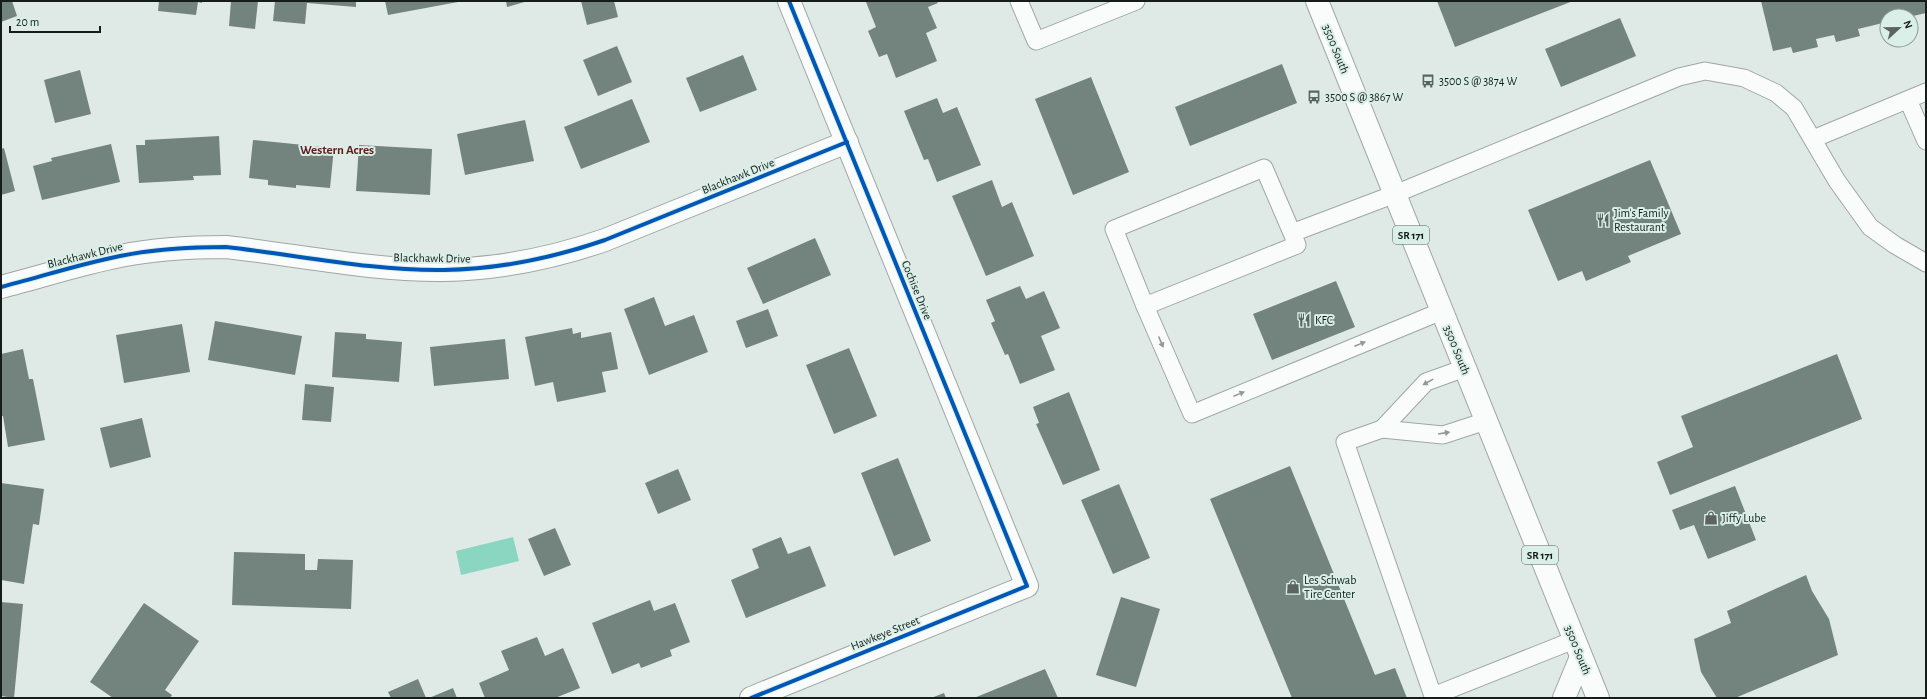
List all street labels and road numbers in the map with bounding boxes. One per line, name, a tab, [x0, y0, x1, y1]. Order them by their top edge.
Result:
street label: 3500 South	[1321, 23, 1351, 75]
street label: Blackhawk Drive	[700, 156, 776, 196]
road number: SR 171	[1393, 226, 1429, 244]
street label: Blackhawk Drive	[46, 240, 124, 270]
street label: Blackhawk Drive	[393, 251, 471, 265]
street label: Cochise Drive	[900, 259, 934, 321]
street label: 3500 South	[1442, 324, 1472, 376]
road number: SR 171	[1522, 546, 1558, 564]
street label: Hawkeye Street	[849, 614, 922, 653]
street label: 3500 South	[1563, 624, 1593, 676]

